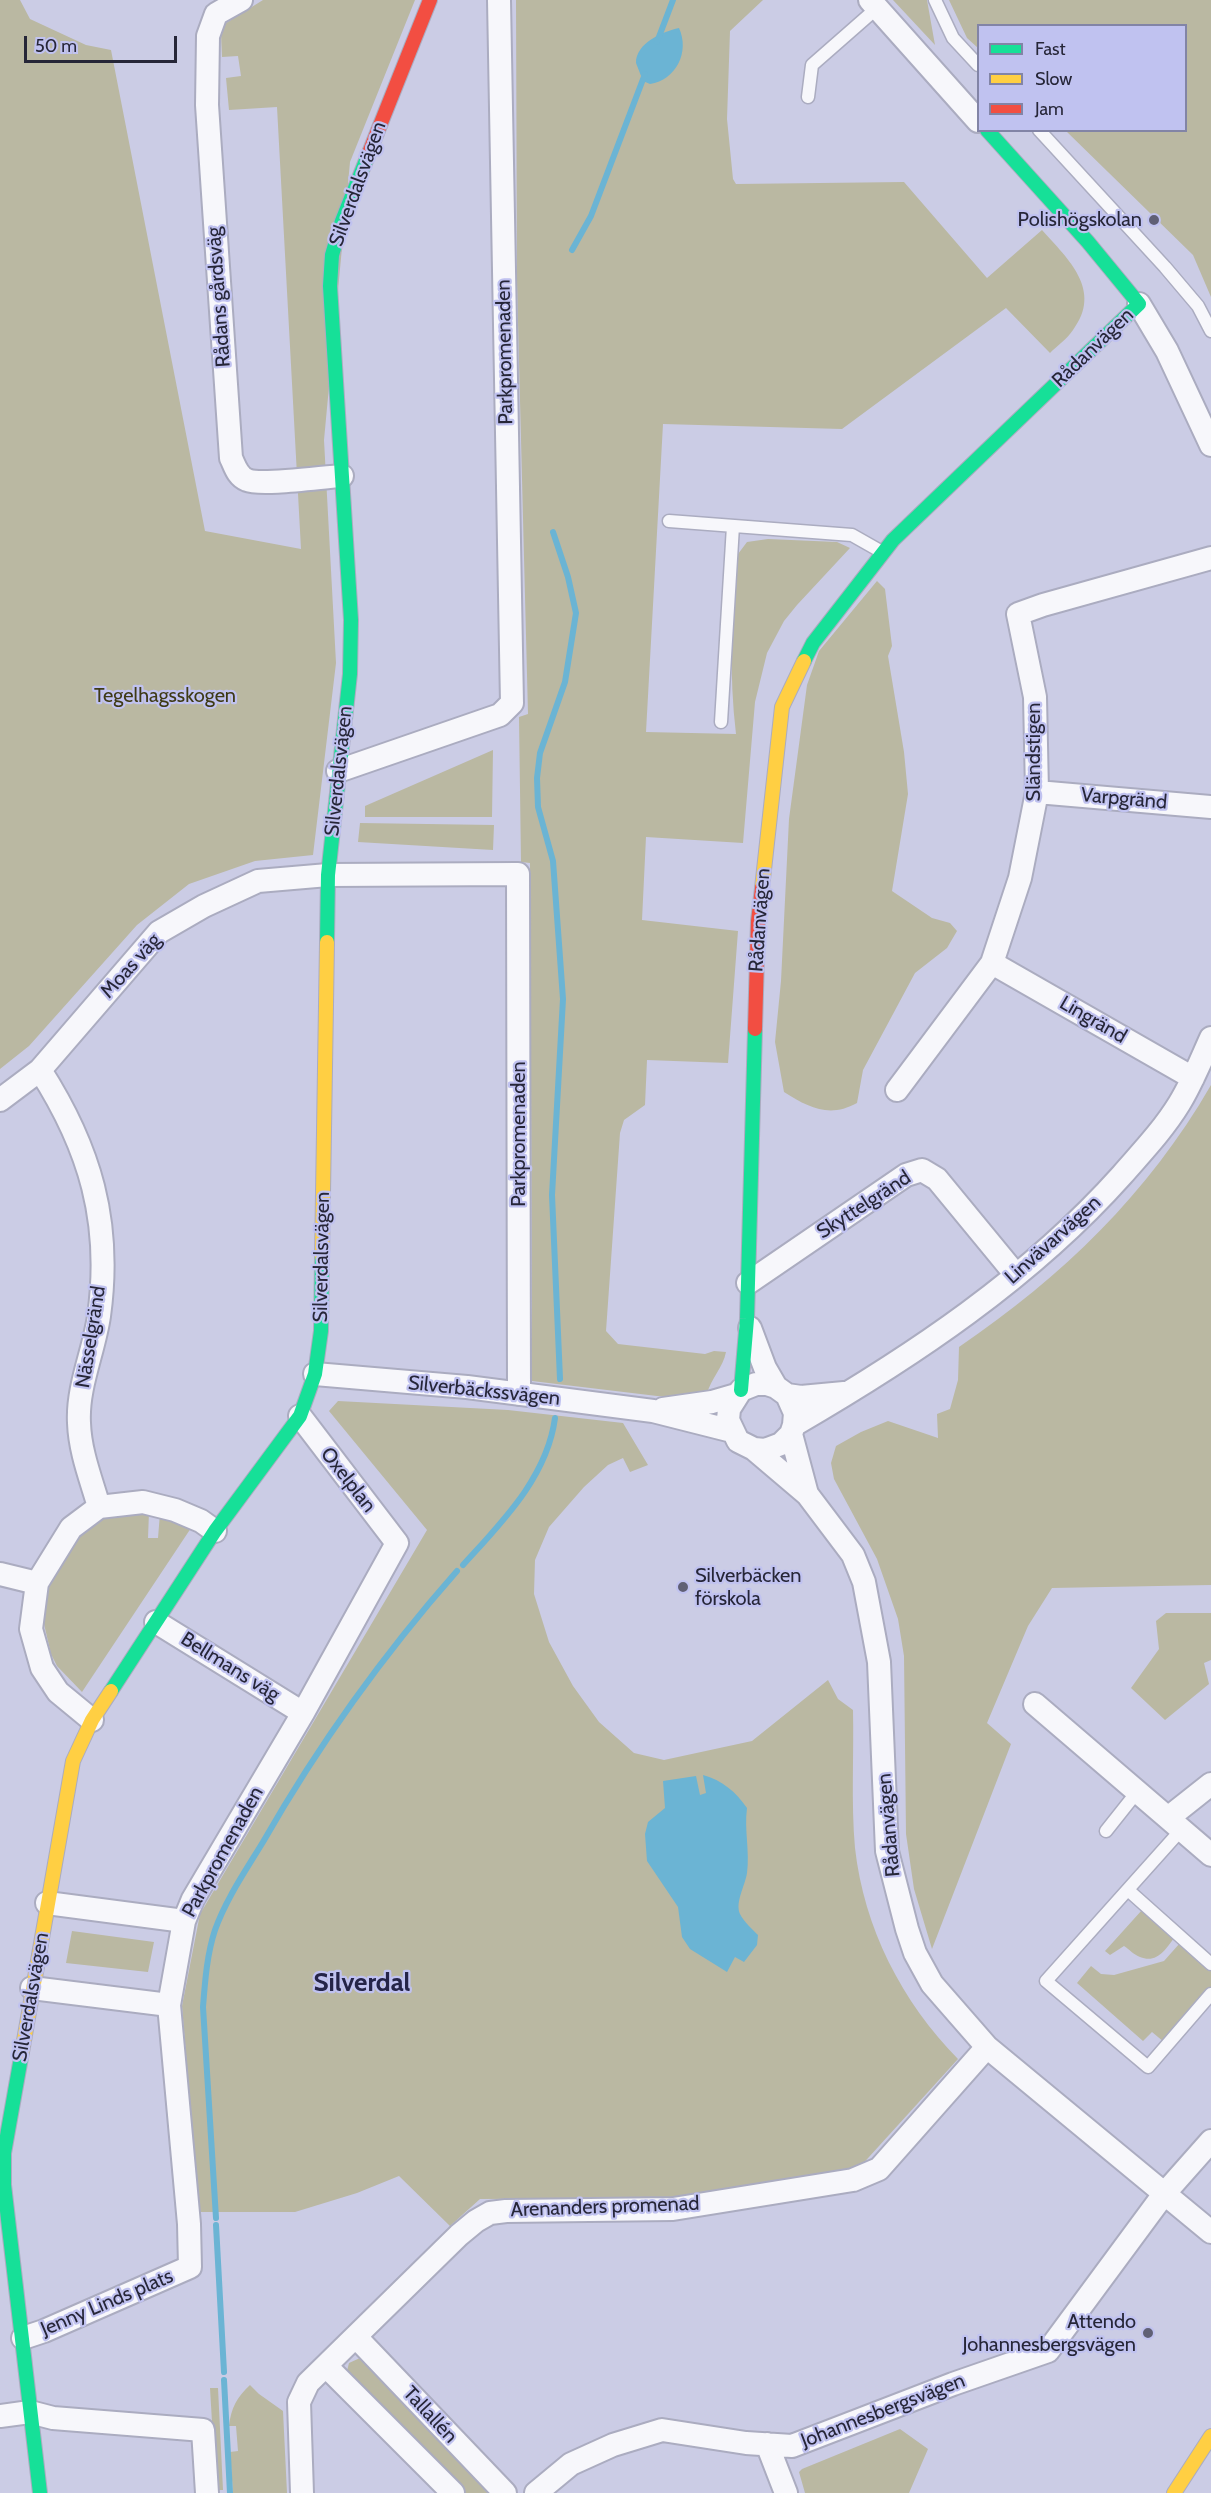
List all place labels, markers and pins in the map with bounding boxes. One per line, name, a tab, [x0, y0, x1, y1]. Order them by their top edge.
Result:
place label: Polishögskolan	[1017, 208, 1142, 232]
marker: Polishögskolan	[1147, 213, 1161, 227]
place label: Silverbäcken förskola	[695, 1564, 801, 1611]
marker: Silverbäcken förskola	[676, 1580, 690, 1594]
place label: Attendo Johannesbergsvägen	[962, 2310, 1136, 2357]
marker: Attendo Johannesbergsvägen	[1141, 2326, 1155, 2340]

